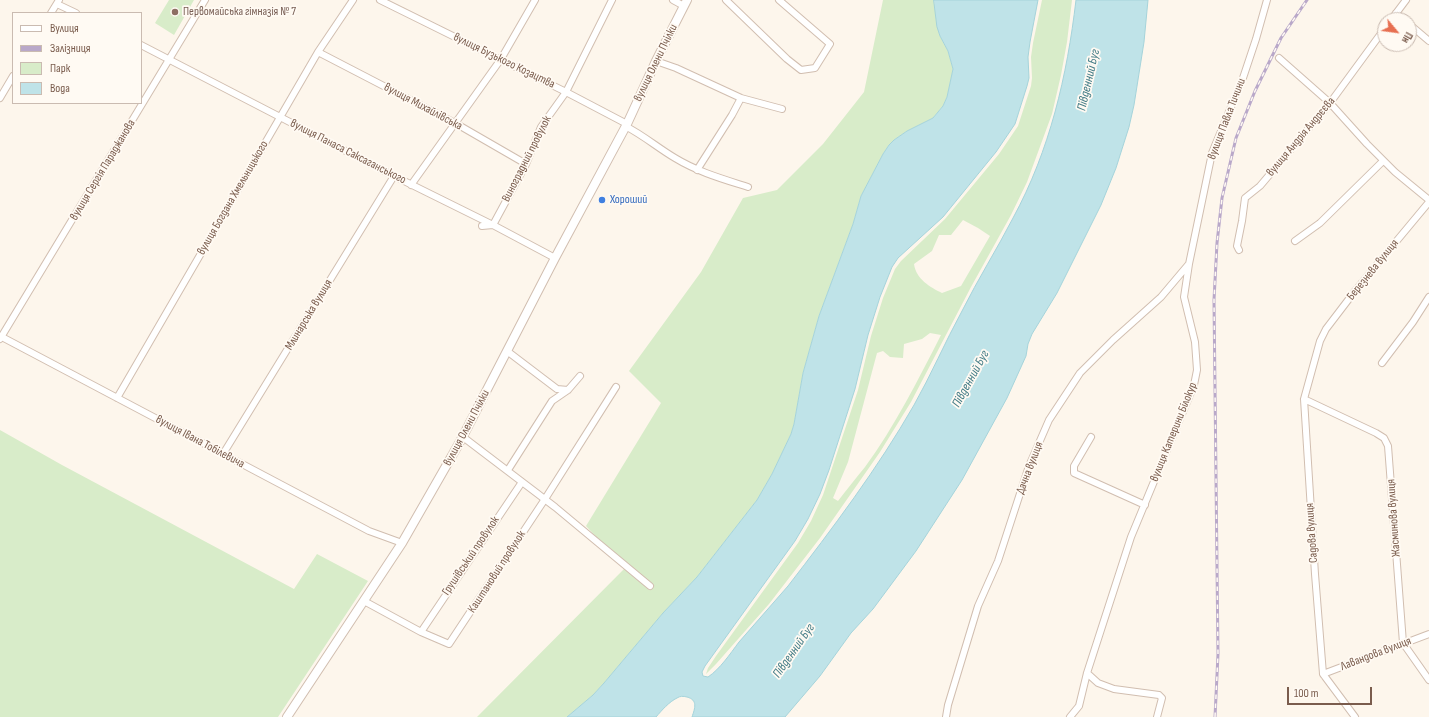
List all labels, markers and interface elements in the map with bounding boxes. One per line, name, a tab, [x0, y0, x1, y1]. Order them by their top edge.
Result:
place label: Первомайська гімназія № 7	[183, 5, 296, 19]
marker: Первомайська гімназія № 7	[170, 7, 180, 17]
legend	[12, 12, 142, 104]
north arrow	[1377, 12, 1417, 52]
text: Вулиця	[50, 21, 79, 36]
street label: вулиця Олени Пчілки	[631, 22, 681, 104]
street label: вулиця Бузького Козацтва	[451, 30, 557, 92]
text: Пн	[1399, 30, 1415, 45]
text: Залізниця	[50, 41, 91, 56]
water label: Південний Буг	[1074, 48, 1104, 112]
text: Парк	[50, 61, 70, 76]
street label: вулиця Павла Тичини	[1205, 76, 1249, 162]
street label: вулиця Михайлівська	[381, 80, 465, 134]
text: Вода	[50, 81, 70, 96]
street label: вулиця Андрія Андрєєва	[1264, 94, 1338, 180]
street label: Виноградний провулок	[499, 114, 555, 204]
street label: вулиця Панаса Саксаганського	[288, 116, 408, 188]
street label: вулиця Сергія Параджанова	[67, 117, 139, 223]
street label: вулиця Богдана Хмельницького	[194, 138, 272, 258]
place label: Хороший	[610, 193, 647, 207]
marker: Хороший	[597, 195, 607, 205]
street label: Березнева вулиця	[1344, 237, 1402, 303]
street label: Млинарська вулиця	[282, 277, 336, 353]
water label: Південний Буг	[949, 348, 993, 410]
street label: вулиця Катерини Білокур	[1148, 380, 1200, 484]
street label: вулиця Олени Пчілки	[441, 387, 493, 469]
street label: вулиця Івана Тобілевича	[153, 412, 247, 472]
street label: Дачна вулиця	[1013, 440, 1047, 496]
street label: Жасминова вулиця	[1384, 479, 1404, 557]
street label: Садова вулиця	[1303, 502, 1321, 564]
street label: Грушівський провулок	[439, 514, 503, 598]
street label: Каштановий провулок	[465, 528, 529, 616]
water label: Південний Буг	[770, 621, 818, 681]
street label: Лавандова вулиця	[1339, 634, 1413, 674]
scale bar	[1289, 679, 1374, 705]
text: 100 m	[1294, 686, 1319, 701]

